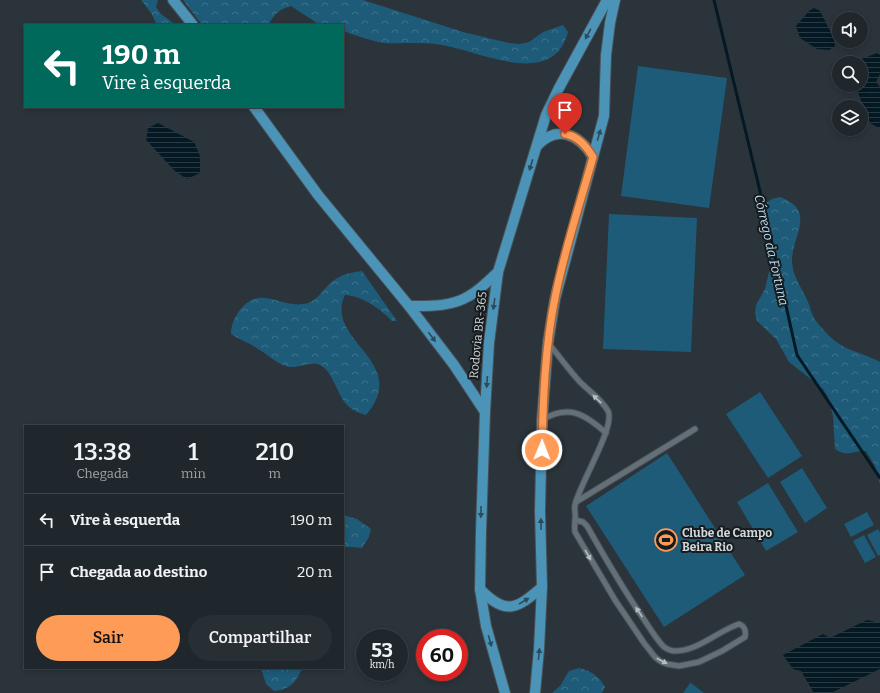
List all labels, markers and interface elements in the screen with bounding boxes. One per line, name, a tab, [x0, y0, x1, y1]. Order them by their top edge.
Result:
map controls	[832, 12, 868, 136]
button: sound	[832, 12, 868, 48]
one-way arrow	[585, 28, 592, 40]
text: 190 m	[102, 38, 180, 71]
icon: left	[36, 40, 88, 92]
button: search	[832, 56, 868, 92]
text: Vire à esquerda	[102, 72, 231, 94]
pin	[548, 93, 582, 134]
icon: arrive	[554, 99, 576, 121]
button: layers	[832, 100, 868, 136]
one-way arrow	[596, 129, 602, 141]
one-way arrow	[528, 160, 534, 172]
water label: Córrego da Fortuna	[751, 193, 792, 307]
street label: Rodovia BR-365	[466, 291, 490, 379]
one-way arrow	[491, 298, 497, 310]
one-way arrow	[428, 332, 436, 342]
one-way arrow	[483, 376, 490, 388]
one-way arrow	[592, 394, 602, 404]
position arrow	[521, 429, 563, 471]
text: 13:38	[74, 438, 131, 466]
text: 1	[188, 438, 198, 466]
text: 210	[255, 438, 294, 466]
text: Chegada	[77, 466, 129, 481]
text: min	[181, 466, 206, 481]
text: m	[269, 466, 281, 481]
one-way arrow	[478, 506, 484, 519]
icon: left	[36, 509, 58, 531]
text: Vire à esquerda	[70, 511, 180, 529]
text: 190 m	[290, 511, 332, 529]
one-way arrow	[537, 518, 544, 530]
place label: Clube de Campo Beira Rio	[682, 526, 772, 554]
sports icon: Clube de Campo Beira Rio	[653, 527, 679, 553]
one-way arrow	[585, 549, 592, 561]
icon: arrive	[36, 561, 58, 583]
text: Chegada ao destino	[70, 563, 207, 581]
text: 20 m	[297, 563, 332, 581]
one-way arrow	[518, 598, 530, 605]
one-way arrow	[635, 607, 643, 617]
button: Sair	[36, 615, 180, 661]
button: Compartilhar	[188, 615, 332, 661]
speed limit sign: 60	[416, 629, 468, 681]
one-way arrow	[487, 635, 493, 647]
text: 53	[371, 638, 393, 662]
one-way arrow	[535, 648, 542, 660]
one-way arrow	[656, 658, 668, 664]
text: km/h	[370, 659, 394, 671]

